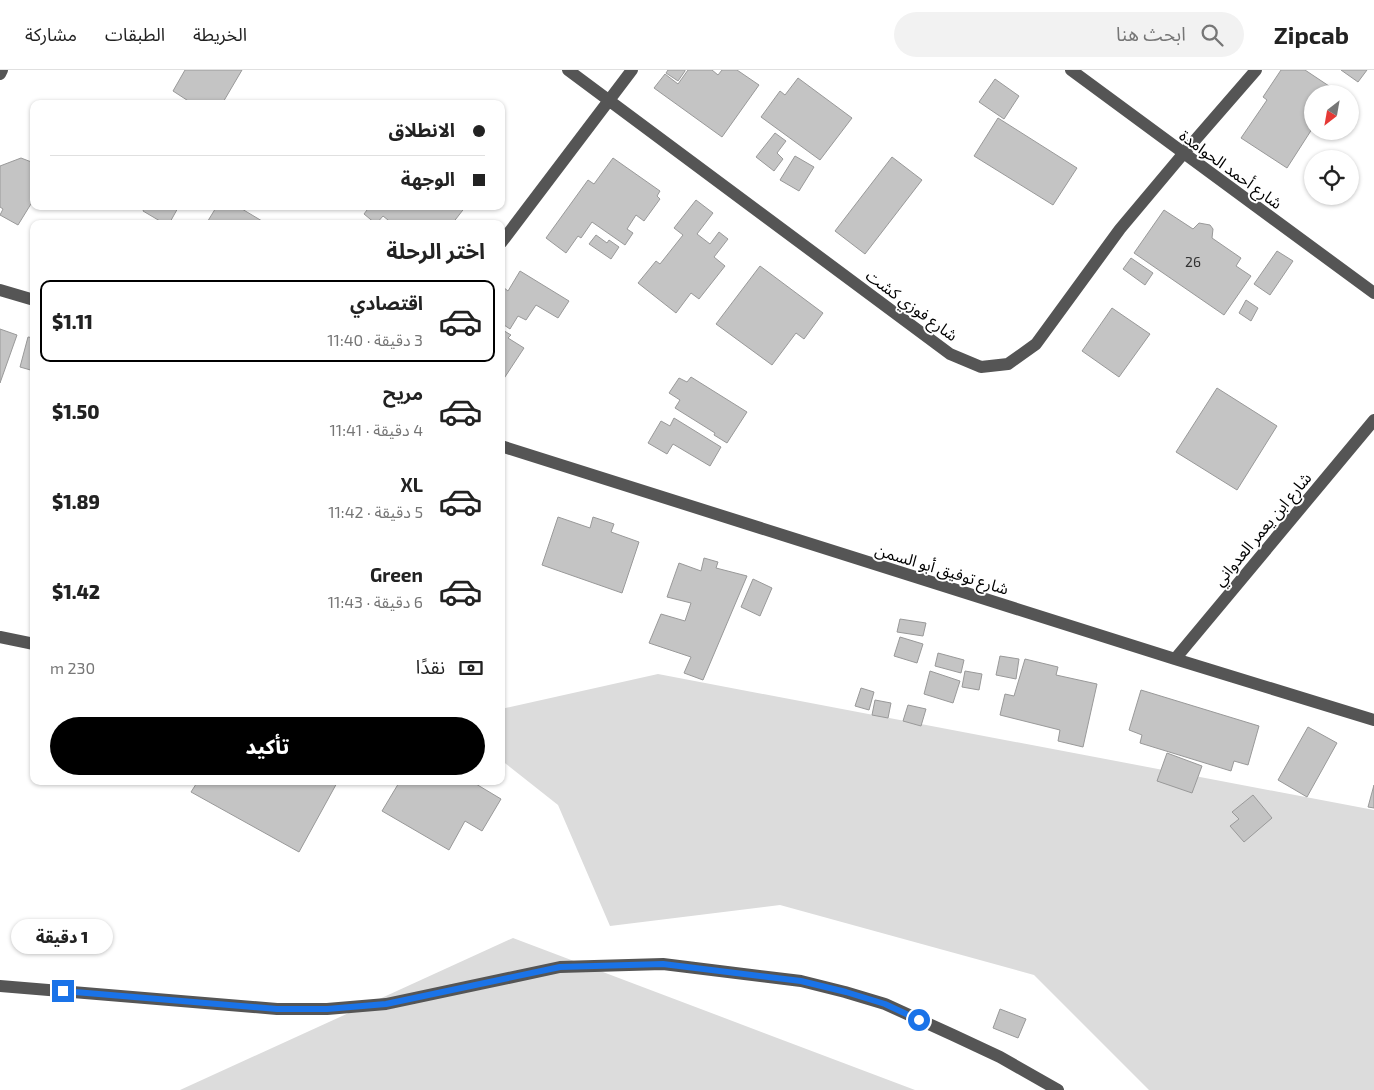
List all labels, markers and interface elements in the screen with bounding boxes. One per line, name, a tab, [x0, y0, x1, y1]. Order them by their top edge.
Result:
search box	[894, 12, 1244, 57]
text: Zipcab	[1274, 20, 1349, 49]
icon: search	[1198, 21, 1226, 49]
text: ابحث هنا	[1116, 22, 1186, 45]
text: مشاركة	[25, 23, 77, 45]
text: الطبقات	[105, 23, 165, 45]
text: الخريطة	[193, 23, 247, 45]
north arrow	[1304, 85, 1359, 140]
map controls	[1304, 85, 1359, 205]
text: الانطلاق	[389, 118, 455, 141]
street label: شارع أحمد الحوامدة	[1174, 125, 1286, 215]
button: locate	[1304, 150, 1359, 205]
text: الوجهة	[401, 167, 455, 190]
text: اختر الرحلة	[386, 237, 485, 263]
house number: 26	[1185, 253, 1201, 270]
street label: شارع فوزي كشت	[860, 265, 962, 347]
text: اقتصادي	[350, 291, 423, 314]
icon: car	[438, 299, 483, 344]
text: $1.11	[52, 310, 93, 333]
text: 3 دقيقة · 11:40	[327, 330, 423, 349]
text: مريح	[383, 381, 423, 404]
icon: car	[438, 389, 483, 434]
text: $1.50	[52, 400, 99, 423]
text: 4 دقيقة · 11:41	[329, 420, 423, 439]
street label: شارع ابن يعمر العدواني	[1209, 468, 1318, 592]
text: XL	[401, 473, 423, 496]
icon: car	[438, 479, 483, 524]
text: $1.89	[52, 490, 100, 513]
text: 5 دقيقة · 11:42	[328, 502, 423, 521]
street label: شارع توفيق أبو السمن	[872, 539, 1011, 602]
text: Green	[370, 563, 423, 586]
icon: car	[438, 569, 483, 614]
text: $1.42	[52, 580, 100, 603]
text: 6 دقيقة · 11:43	[328, 592, 423, 611]
icon: cash	[457, 654, 485, 682]
text: نقدًا	[416, 655, 445, 678]
text: 230 m	[50, 658, 95, 677]
button: تأكيد	[50, 717, 485, 775]
callout: 1 دقيقة	[12, 918, 114, 954]
text: 1 دقيقة	[36, 927, 88, 946]
route end	[52, 980, 74, 1002]
route start	[908, 1009, 930, 1031]

